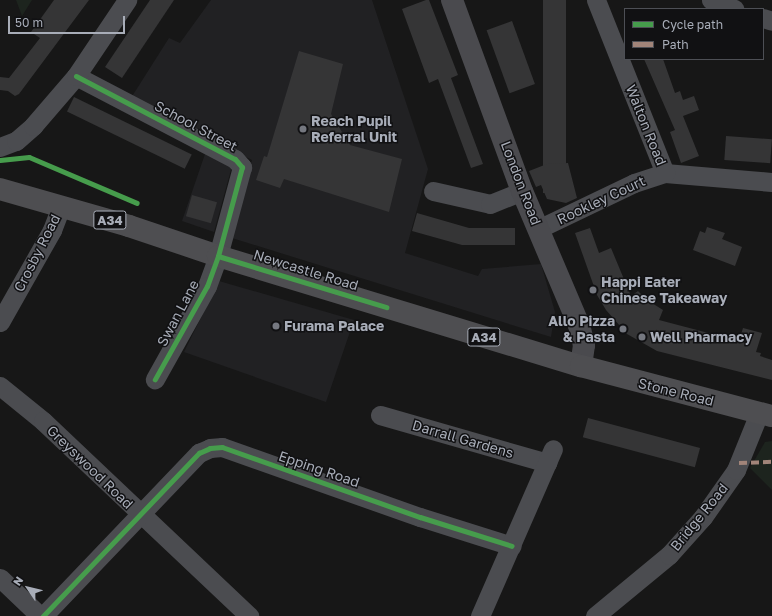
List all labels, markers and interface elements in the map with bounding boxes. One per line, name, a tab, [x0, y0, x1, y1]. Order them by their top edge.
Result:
scale bar	[10, 8, 127, 34]
legend	[624, 8, 764, 60]
text: 50 m	[15, 15, 43, 30]
text: Cycle path	[662, 17, 723, 32]
text: Path	[662, 37, 689, 52]
street label: Walton Road	[622, 82, 670, 168]
street label: School Street	[152, 97, 240, 155]
place label: Reach Pupil Referral Unit	[311, 113, 397, 146]
marker: Reach Pupil Referral Unit	[298, 124, 308, 134]
street label: London Road	[497, 139, 545, 227]
street label: Rookley Court	[554, 172, 648, 228]
road number: A34	[93, 209, 127, 231]
street label: Crosby Road	[10, 211, 64, 295]
street label: Newcastle Road	[252, 246, 360, 294]
place label: Happi Eater Chinese Takeaway	[601, 274, 727, 306]
street label: Swan Lane	[154, 277, 202, 349]
marker: Happi Eater Chinese Takeaway	[588, 285, 598, 295]
place label: Allo Pizza & Pasta	[548, 313, 615, 346]
place label: Furama Palace	[284, 318, 384, 334]
marker: Furama Palace	[271, 321, 281, 331]
marker: Allo Pizza & Pasta	[618, 324, 628, 334]
road number: A34	[467, 326, 501, 348]
place label: Well Pharmacy	[650, 329, 752, 345]
marker: Well Pharmacy	[637, 332, 647, 342]
street label: Stone Road	[637, 375, 715, 409]
street label: Darrall Gardens	[410, 416, 516, 462]
street label: Greyswood Road	[44, 422, 136, 512]
street label: Epping Road	[276, 447, 362, 491]
street label: Bridge Road	[667, 480, 731, 554]
north arrow	[8, 568, 48, 608]
text: N	[10, 574, 25, 588]

